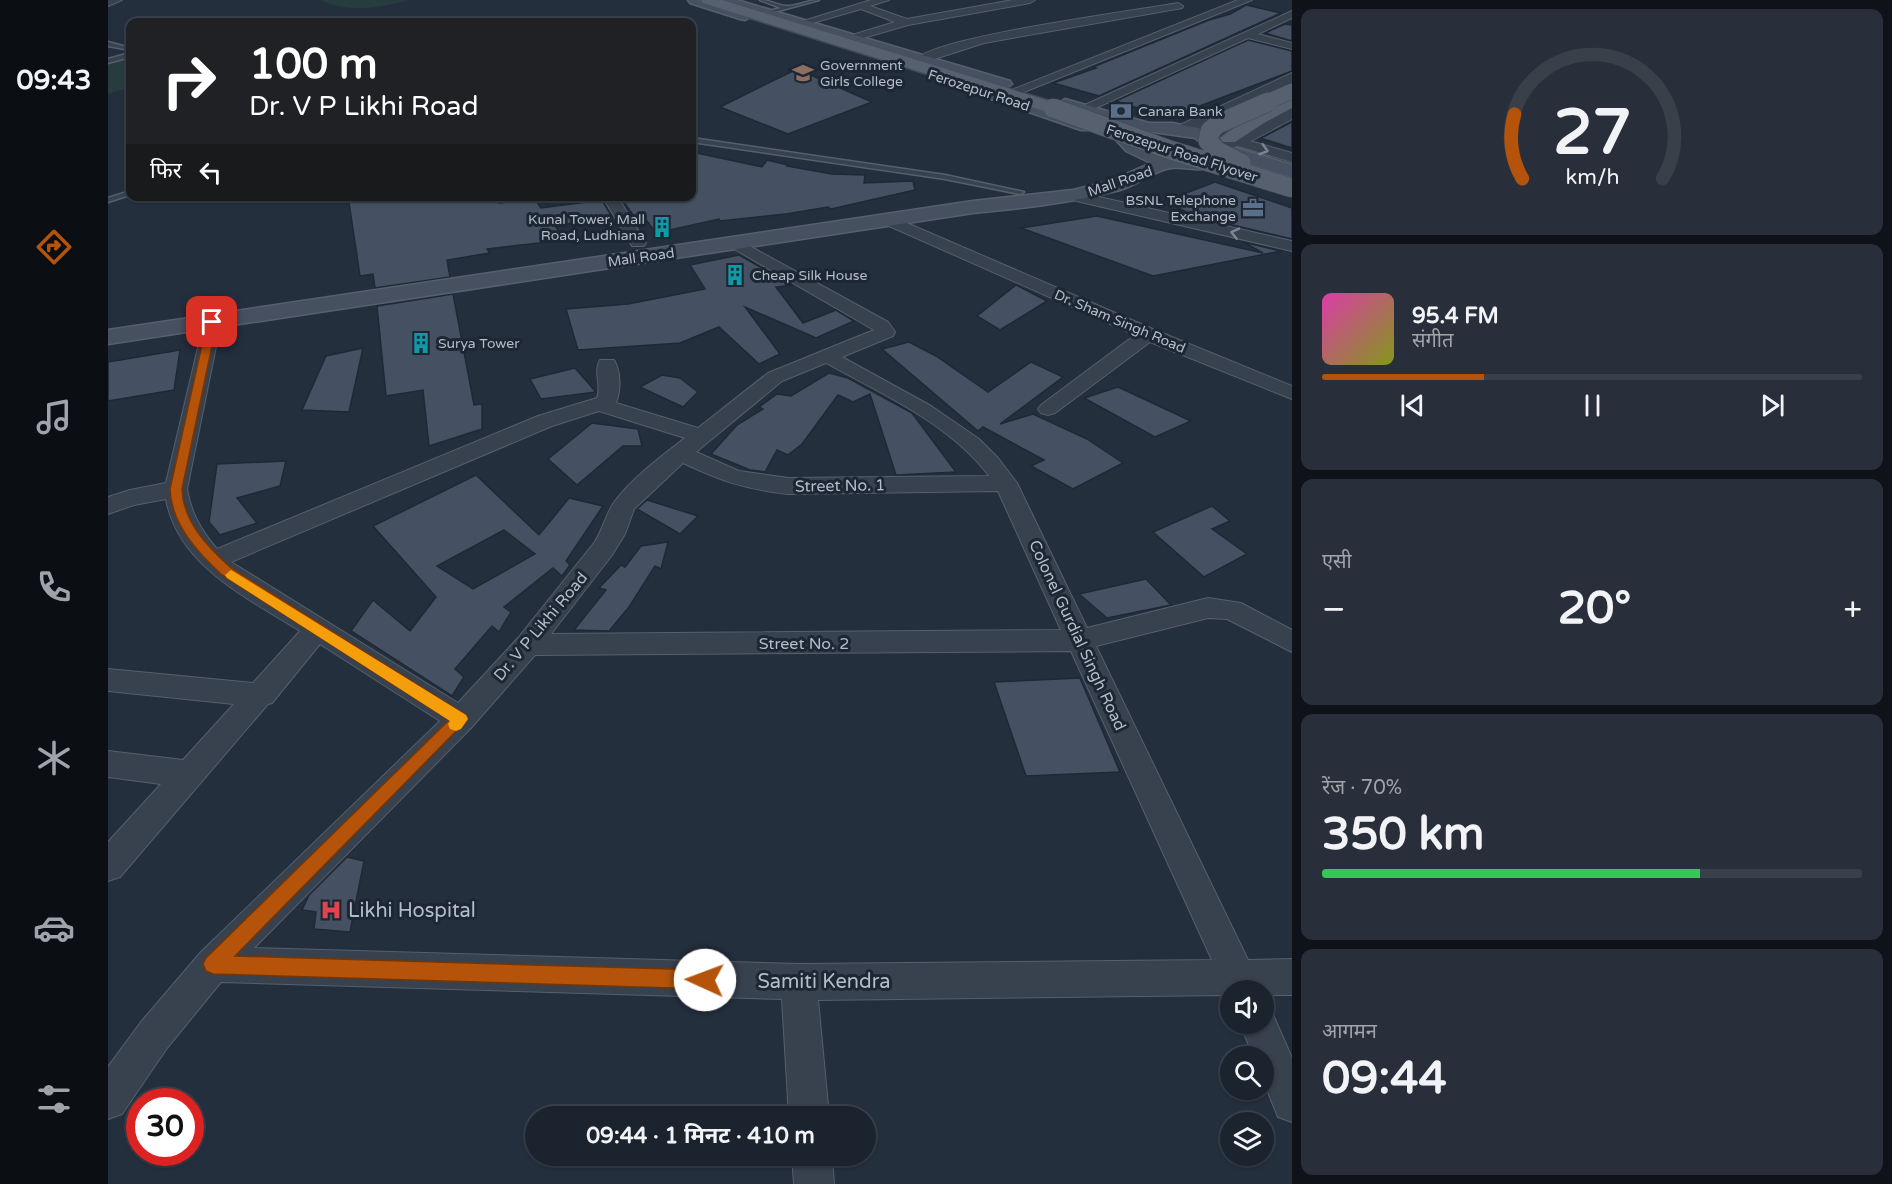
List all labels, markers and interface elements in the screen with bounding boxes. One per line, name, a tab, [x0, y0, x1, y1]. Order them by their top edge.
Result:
text: 100 m	[249, 39, 378, 90]
icon: right	[150, 42, 228, 120]
place label: Government Girls College	[820, 57, 903, 90]
school or university icon: Government Girls College	[791, 61, 815, 85]
text: 09:43	[17, 64, 91, 97]
street label: Ferozepur Road	[926, 66, 1032, 115]
text: Dr. V P Likhi Road	[249, 90, 479, 123]
text: 27	[1553, 96, 1631, 171]
bank icon: Canara Bank	[1109, 99, 1133, 123]
place label: Canara Bank	[1138, 103, 1223, 120]
street label: Ferozepur Road Flyover	[1104, 121, 1260, 186]
one-way arrow	[1258, 143, 1269, 155]
icon: left	[194, 156, 227, 189]
text: फिर	[150, 158, 182, 184]
street label: Mall Road	[1086, 162, 1155, 200]
text: km/h	[1565, 164, 1619, 190]
place label: BSNL Telephone Exchange	[1125, 192, 1236, 225]
office icon: BSNL Telephone Exchange	[1241, 196, 1265, 220]
place label: Kunal Tower, Mall Road, Ludhiana	[528, 211, 645, 244]
building icon: Kunal Tower, Mall Road, Ludhiana	[650, 215, 674, 239]
icon: directions	[33, 226, 75, 268]
one-way arrow	[1230, 228, 1240, 241]
street label: Mall Road	[607, 244, 676, 271]
building icon: Cheap Silk House	[723, 263, 747, 287]
place label: Cheap Silk House	[752, 267, 867, 284]
street label: Dr. Sham Singh Road	[1052, 286, 1188, 357]
pin	[186, 296, 237, 347]
text: 95.4 FM	[1412, 303, 1499, 329]
icon: arrive	[195, 305, 228, 338]
text: संगीत	[1412, 329, 1453, 353]
building icon: Surya Tower	[409, 331, 433, 355]
place label: Surya Tower	[438, 335, 520, 352]
icon: previous	[1396, 389, 1429, 422]
icon: pause	[1576, 389, 1609, 422]
icon: next	[1756, 389, 1789, 422]
icon: music	[33, 396, 75, 438]
street label: Street No. 1	[795, 475, 885, 497]
street label: Colonel Gurdial Singh Road	[1024, 537, 1130, 734]
text: एसी	[1322, 550, 1352, 574]
icon: phone	[33, 566, 75, 608]
street label: Dr. V P Likhi Road	[489, 568, 592, 685]
text: 20°	[1558, 582, 1631, 636]
text: −	[1322, 590, 1346, 629]
text: +	[1843, 590, 1862, 629]
street label: Street No. 2	[759, 634, 849, 654]
icon: climate	[33, 737, 75, 779]
text: रेंज · 70%	[1322, 776, 1402, 800]
text: 350 km	[1322, 808, 1484, 862]
hospital icon: Likhi Hospital	[319, 898, 343, 922]
place label: Likhi Hospital	[348, 899, 476, 923]
icon: car	[33, 907, 75, 949]
position arrow	[673, 948, 737, 1012]
street label: Samiti Kendra	[757, 970, 891, 994]
map controls	[1220, 980, 1274, 1166]
button: sound	[1220, 980, 1274, 1034]
text: आगमन	[1322, 1020, 1377, 1044]
button: search	[1220, 1046, 1274, 1100]
text: 09:44	[1322, 1052, 1447, 1106]
icon: filters	[33, 1078, 75, 1120]
speed limit sign: 30	[126, 1088, 204, 1166]
button: layers	[1220, 1112, 1274, 1166]
text: 09:44 · 1 मिनट · 410 m	[586, 1123, 815, 1149]

